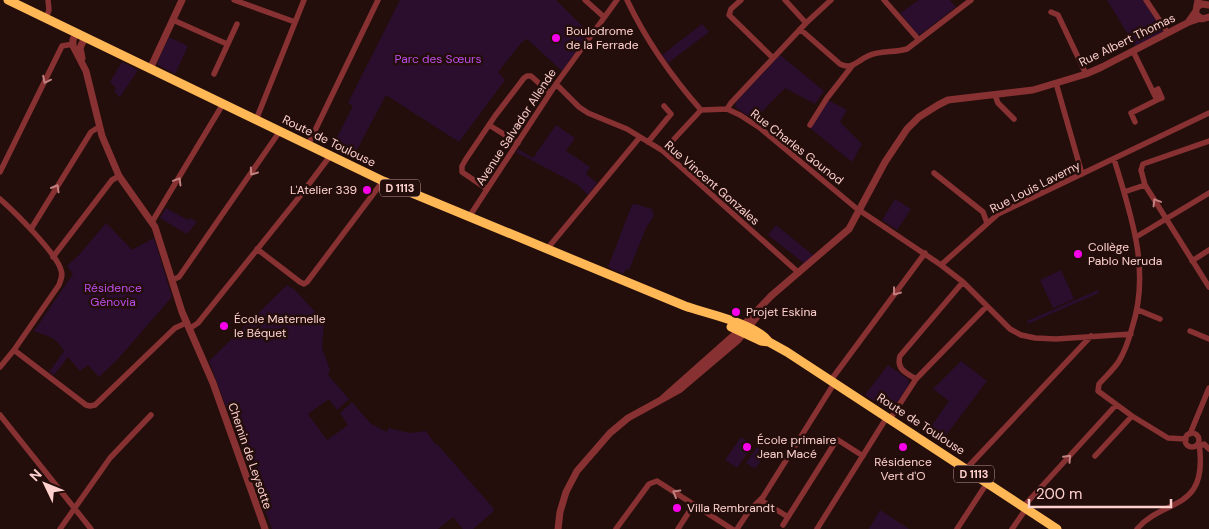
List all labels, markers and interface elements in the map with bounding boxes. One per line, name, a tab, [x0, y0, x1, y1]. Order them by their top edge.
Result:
street label: Rue Albert Thomas	[1076, 10, 1178, 70]
place label: Boulodrome de la Ferrade	[566, 23, 639, 53]
marker: Boulodrome de la Ferrade	[550, 32, 562, 44]
park label: Parc des Sœurs	[394, 51, 482, 67]
street label: Avenue Salvador Allende	[472, 65, 560, 189]
one-way arrow	[41, 75, 52, 84]
street label: Rue Charles Gounod	[747, 106, 847, 188]
street label: Route de Toulouse	[280, 111, 379, 171]
street label: Rue Vincent Gonzales	[661, 137, 763, 229]
street label: Rue Louis Laverny	[987, 157, 1083, 217]
one-way arrow	[250, 166, 259, 175]
one-way arrow	[172, 177, 182, 186]
road number: D 1113	[380, 180, 420, 197]
place label: L'Atelier 339	[290, 182, 357, 198]
one-way arrow	[50, 184, 60, 193]
marker: L'Atelier 339	[361, 184, 373, 196]
one-way arrow	[1152, 199, 1162, 208]
place label: Collège Pablo Neruda	[1088, 239, 1162, 269]
marker: Collège Pablo Neruda	[1072, 248, 1084, 260]
park label: Résidence Génovia	[84, 280, 142, 310]
one-way arrow	[893, 286, 902, 296]
place label: Projet Eskina	[746, 304, 817, 320]
marker: Projet Eskina	[730, 306, 742, 318]
place label: École Maternelle le Béquet	[234, 311, 326, 341]
marker: École Maternelle le Béquet	[218, 320, 230, 332]
street label: Route de Toulouse	[874, 390, 968, 459]
street label: Chemin de Leysotte	[224, 401, 276, 511]
place label: École primaire Jean Macé	[757, 432, 837, 462]
marker: École primaire Jean Macé	[741, 441, 753, 453]
marker: Résidence Vert d'O	[897, 441, 909, 453]
place label: Résidence Vert d'O	[874, 454, 932, 484]
one-way arrow	[1062, 455, 1071, 464]
north arrow	[20, 459, 70, 509]
text: N	[25, 465, 46, 485]
road number: D 1113	[954, 466, 994, 482]
scale bar	[1029, 476, 1172, 508]
text: 200 m	[1036, 484, 1082, 504]
one-way arrow	[673, 489, 682, 499]
place label: Villa Rembrandt	[687, 500, 775, 516]
marker: Villa Rembrandt	[671, 502, 683, 514]

